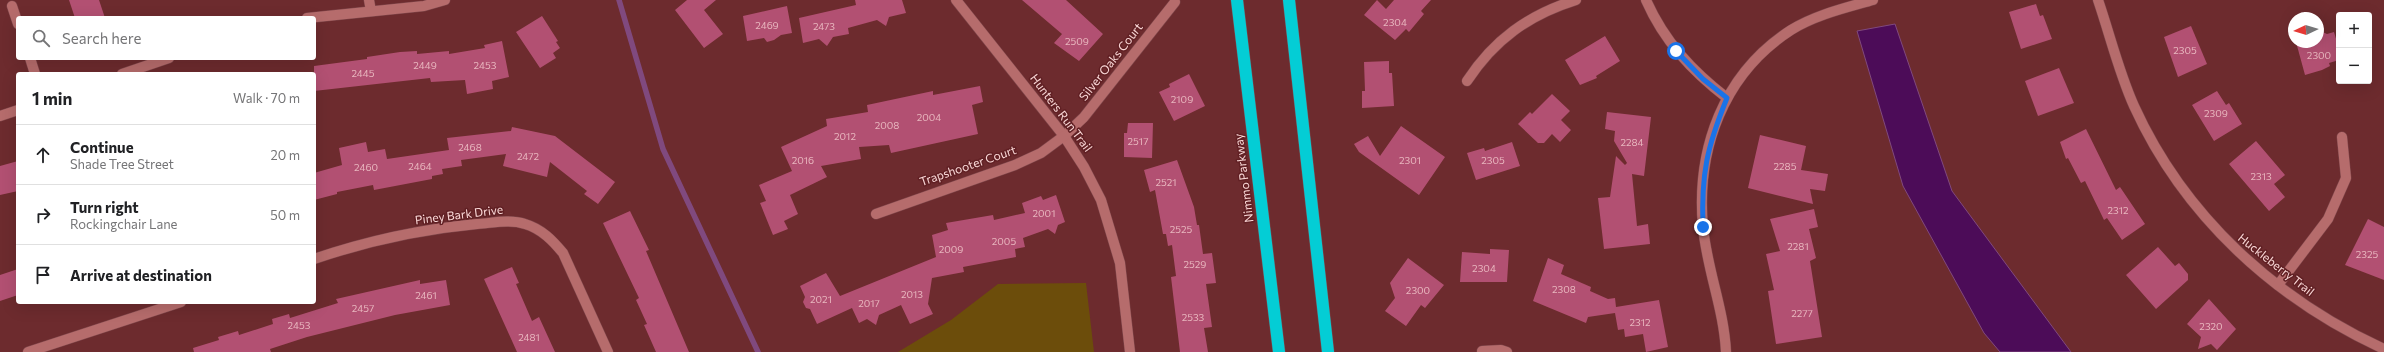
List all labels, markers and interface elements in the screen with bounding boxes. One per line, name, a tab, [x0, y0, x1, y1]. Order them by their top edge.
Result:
north arrow	[2288, 12, 2324, 48]
map controls	[2336, 12, 2372, 84]
button: +	[2336, 12, 2372, 48]
search box	[16, 16, 316, 60]
house number: 2304	[1383, 16, 1407, 28]
house number: 2469	[755, 19, 779, 31]
house number: 2473	[813, 20, 835, 32]
street label: Silver Oaks Court	[1076, 20, 1145, 103]
icon: search	[30, 27, 52, 49]
text: Search here	[62, 29, 141, 47]
house number: 2509	[1065, 35, 1089, 47]
route start	[1667, 42, 1685, 60]
house number: 2305	[2173, 44, 2197, 56]
button: −	[2336, 48, 2372, 84]
house number: 2300	[2307, 49, 2331, 61]
house number: 2449	[413, 59, 437, 71]
house number: 2453	[474, 59, 497, 71]
house number: 2445	[351, 67, 375, 79]
street label: Hunters Run Trail	[1028, 71, 1096, 154]
text: 1 min	[32, 88, 72, 109]
text: Walk · 70 m	[233, 90, 300, 106]
house number: 2109	[1171, 93, 1193, 105]
house number: 2309	[2204, 107, 2228, 119]
house number: 2004	[917, 111, 941, 123]
house number: 2008	[875, 119, 899, 131]
house number: 2012	[834, 130, 856, 142]
street label: Nimmo Parkway	[1231, 133, 1255, 223]
house number: 2517	[1128, 135, 1148, 147]
house number: 2284	[1620, 136, 1644, 148]
text: Continue	[70, 138, 134, 156]
house number: 2468	[458, 141, 482, 153]
street label: Trapshooter Court	[918, 142, 1018, 188]
icon: ahead	[32, 144, 54, 166]
text: 20 m	[271, 147, 300, 163]
house number: 2472	[517, 150, 539, 162]
house number: 2016	[792, 154, 814, 166]
house number: 2301	[1399, 154, 1421, 166]
house number: 2305	[1481, 154, 1505, 166]
text: Shade Tree Street	[70, 156, 174, 172]
house number: 2464	[408, 160, 432, 172]
house number: 2285	[1774, 160, 1797, 172]
house number: 2460	[354, 161, 378, 173]
house number: 2313	[2250, 170, 2272, 182]
house number: 2521	[1155, 176, 1177, 188]
text: Turn right	[70, 198, 139, 216]
street label: Piney Bark Drive	[414, 202, 504, 226]
icon: right	[32, 204, 54, 226]
house number: 2312	[2107, 204, 2129, 216]
text: 50 m	[270, 207, 300, 223]
house number: 2001	[1033, 207, 1055, 219]
text: Rockingchair Lane	[70, 216, 177, 232]
route end	[1694, 218, 1712, 236]
house number: 2525	[1170, 223, 1193, 235]
street label: Huckleberry Trail	[2236, 230, 2317, 298]
house number: 2005	[992, 235, 1016, 247]
house number: 2281	[1787, 240, 1809, 252]
house number: 2009	[939, 243, 963, 255]
house number: 2325	[2356, 248, 2379, 260]
house number: 2529	[1184, 258, 1206, 270]
house number: 2304	[1472, 262, 1496, 274]
icon: arrive	[32, 264, 54, 286]
text: Arrive at destination	[70, 266, 212, 284]
house number: 2308	[1552, 283, 1576, 295]
house number: 2300	[1406, 284, 1430, 296]
house number: 2013	[901, 288, 923, 300]
house number: 2461	[415, 289, 437, 301]
house number: 2021	[810, 293, 832, 305]
house number: 2017	[858, 297, 880, 309]
house number: 2457	[352, 302, 374, 314]
house number: 2277	[1791, 307, 1813, 319]
house number: 2533	[1182, 311, 1205, 323]
house number: 2312	[1629, 316, 1651, 328]
house number: 2453	[288, 319, 311, 331]
house number: 2320	[2199, 320, 2223, 332]
house number: 2481	[518, 331, 540, 343]

